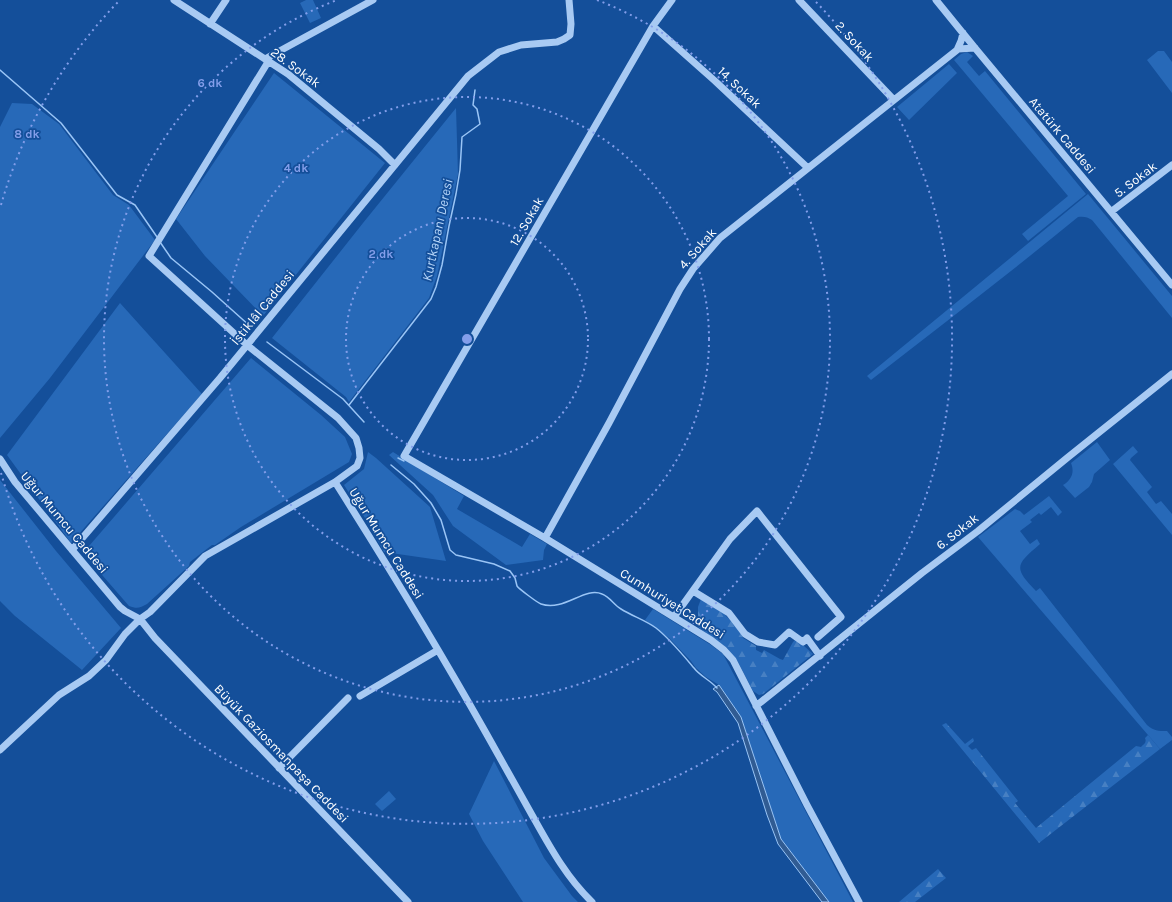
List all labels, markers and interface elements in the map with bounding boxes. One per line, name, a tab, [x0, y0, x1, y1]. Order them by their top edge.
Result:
street label: 2. Sokak	[832, 18, 877, 65]
street label: 28. Sokak	[268, 44, 323, 90]
street label: 14. Sokak	[715, 64, 764, 111]
text: 6 dk	[198, 76, 222, 90]
street label: Atatürk Caddesi	[1026, 94, 1099, 177]
text: 8 dk	[14, 127, 40, 141]
street label: 5. Sokak	[1111, 159, 1160, 200]
text: 4 dk	[284, 161, 308, 175]
water label: Kurtkapanı Deresi	[418, 177, 457, 283]
street label: 12. Sokak	[506, 194, 546, 248]
street label: 4. Sokak	[675, 225, 719, 272]
text: 2 dk	[369, 247, 393, 261]
street label: İstiklâl Caddesi	[228, 267, 297, 348]
centre of rings	[460, 332, 474, 346]
street label: Uğur Mumcu Caddesi	[18, 468, 112, 576]
street label: Uğur Mumcu Caddesi	[346, 485, 427, 602]
street label: 6. Sokak	[933, 510, 981, 553]
street label: Cumhuriyet Caddesi	[617, 565, 728, 642]
street label: Büyük Gaziosmanpaşa Caddesi	[211, 681, 352, 826]

